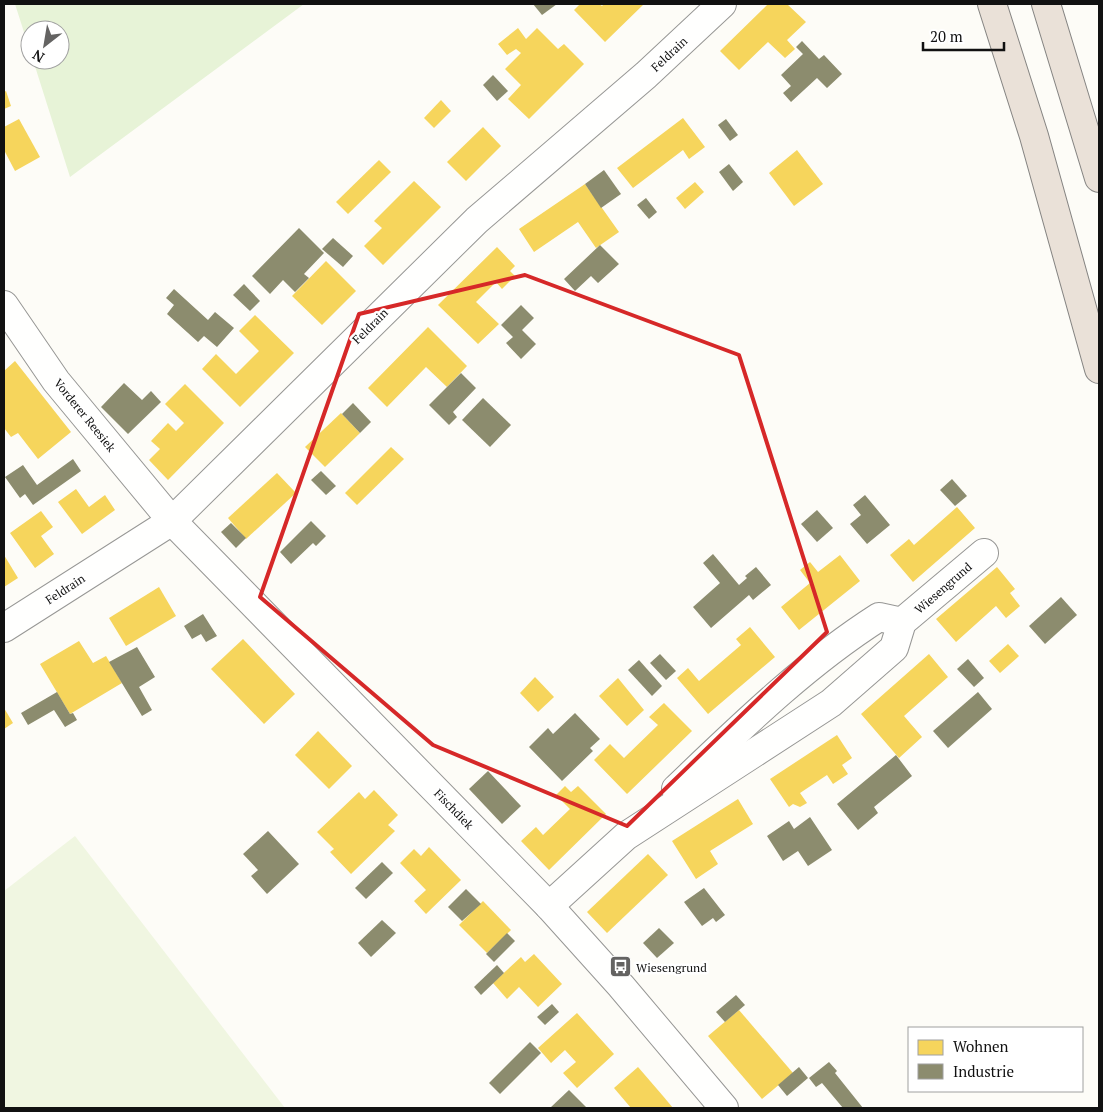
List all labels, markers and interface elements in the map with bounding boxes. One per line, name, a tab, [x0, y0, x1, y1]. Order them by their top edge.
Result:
north arrow	[20, 20, 70, 70]
scale bar	[923, 20, 1004, 52]
text: 20 m	[930, 26, 963, 46]
street label: Feldrain	[648, 33, 690, 75]
text: N	[28, 45, 47, 67]
street label: Feldrain	[349, 305, 391, 347]
street label: Vorderer Reesiek	[51, 375, 120, 455]
street label: Wiesengrund	[911, 559, 975, 617]
street label: Feldrain	[42, 571, 88, 607]
street label: Fischdiek	[431, 786, 477, 833]
bus stop icon: Wiesengrund	[608, 955, 632, 979]
place label: Wiesengrund	[636, 960, 707, 975]
legend	[908, 1027, 1083, 1092]
text: Wohnen	[953, 1036, 1009, 1056]
text: Industrie	[953, 1061, 1014, 1081]

